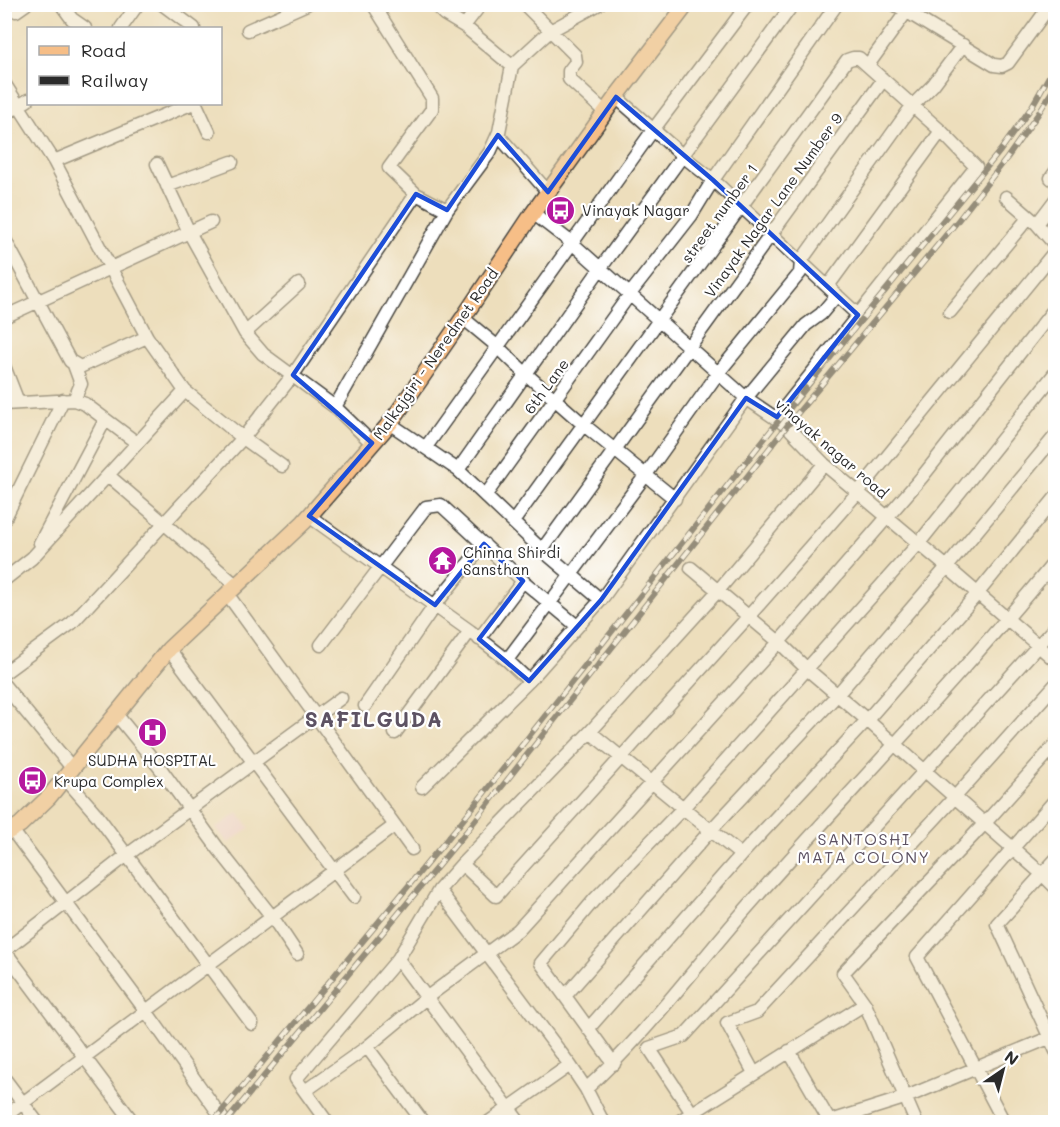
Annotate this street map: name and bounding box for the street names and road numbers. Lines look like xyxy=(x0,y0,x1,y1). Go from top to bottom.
street label: Vinayak Nagar Lane Number 9 xyxy=(699,109,847,301)
street label: street number 1 xyxy=(676,159,762,267)
street label: Malkajgiri - Neredmet Road xyxy=(368,264,502,444)
street label: 6th Lane xyxy=(519,354,573,418)
street label: vinayak nagar road xyxy=(771,393,893,503)

